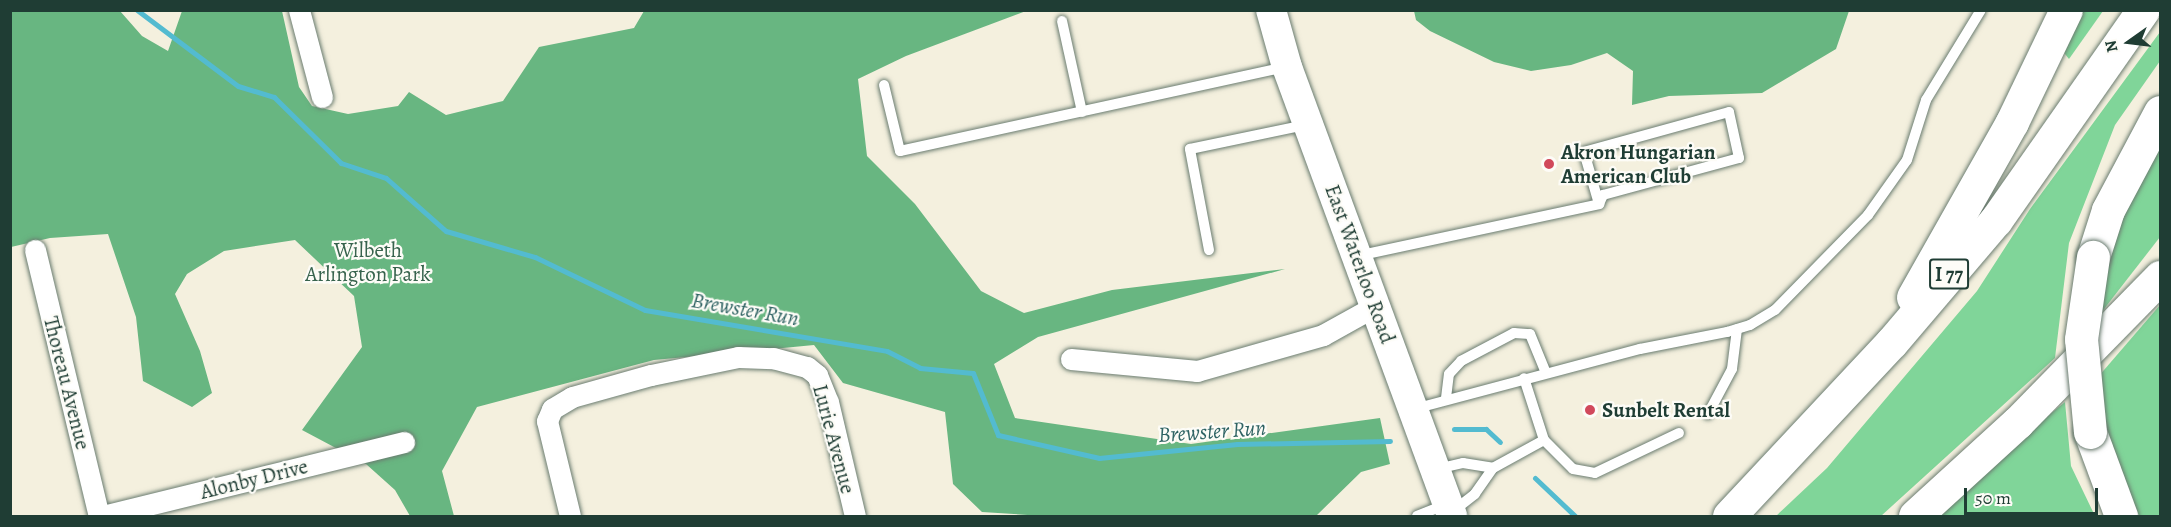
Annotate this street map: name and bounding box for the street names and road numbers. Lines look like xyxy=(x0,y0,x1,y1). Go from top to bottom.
street label: East Waterloo Road xyxy=(1320,181,1400,347)
road number: I 77 xyxy=(1928,257,1970,291)
street label: Thoreau Avenue xyxy=(38,314,96,452)
street label: Lurie Avenue xyxy=(807,382,861,496)
street label: Alonby Drive xyxy=(198,453,310,505)

